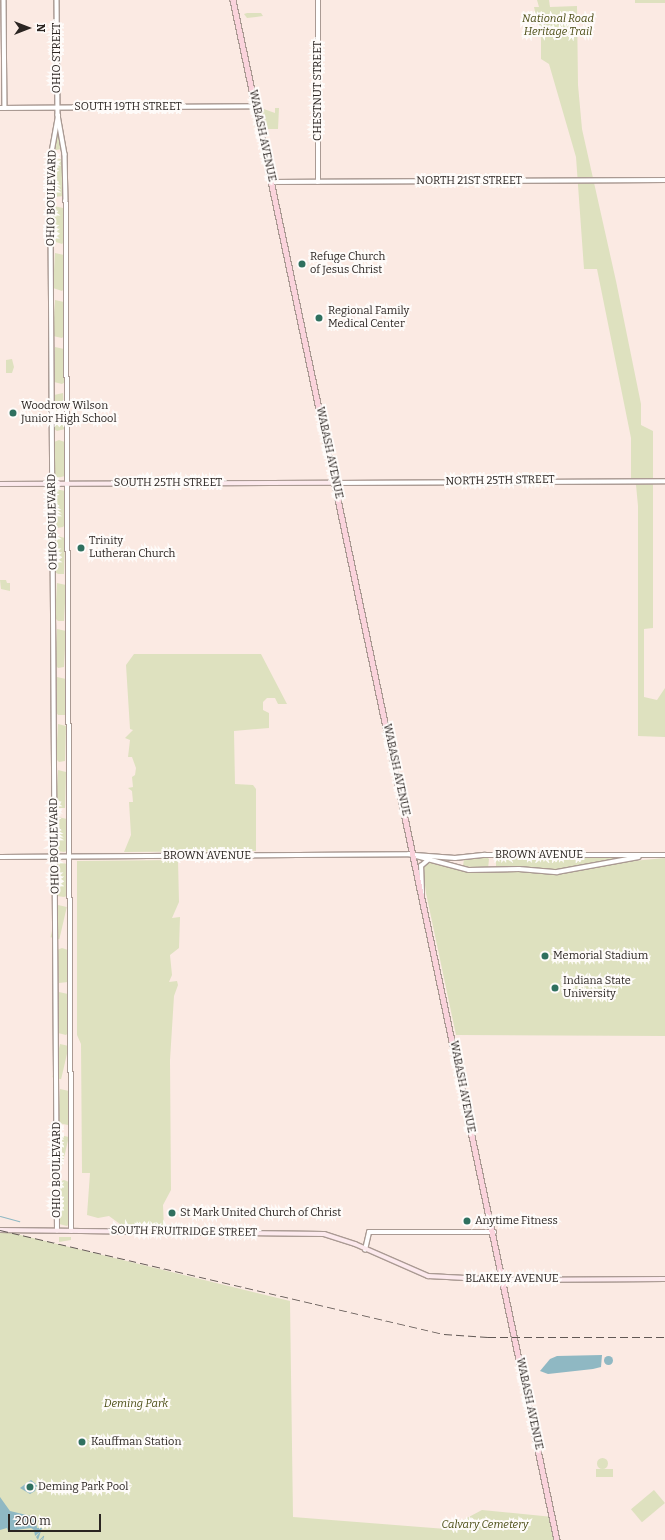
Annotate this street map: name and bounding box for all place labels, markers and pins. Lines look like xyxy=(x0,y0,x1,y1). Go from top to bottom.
place label: Refuge Church of Jesus Christ xyxy=(310,251,385,277)
marker: Refuge Church of Jesus Christ xyxy=(297,259,307,269)
place label: Regional Family Medical Center xyxy=(328,305,409,331)
marker: Regional Family Medical Center xyxy=(313,312,325,324)
place label: Woodrow Wilson Junior High School xyxy=(21,400,117,426)
marker: Woodrow Wilson Junior High School xyxy=(8,408,18,418)
place label: Trinity Lutheran Church xyxy=(89,535,175,561)
marker: Trinity Lutheran Church xyxy=(76,543,86,553)
place label: Memorial Stadium xyxy=(553,949,648,963)
marker: Memorial Stadium xyxy=(540,951,550,961)
place label: Indiana State University xyxy=(563,975,631,1001)
marker: Indiana State University xyxy=(550,983,560,993)
place label: St Mark United Church of Christ xyxy=(180,1206,341,1220)
marker: St Mark United Church of Christ xyxy=(167,1208,177,1218)
place label: Anytime Fitness xyxy=(475,1214,558,1228)
marker: Anytime Fitness xyxy=(462,1216,472,1226)
place label: Kauffman Station xyxy=(91,1435,181,1449)
marker: Kauffman Station xyxy=(76,1436,88,1448)
place label: Deming Park Pool xyxy=(38,1480,129,1494)
marker: Deming Park Pool xyxy=(25,1482,35,1492)

